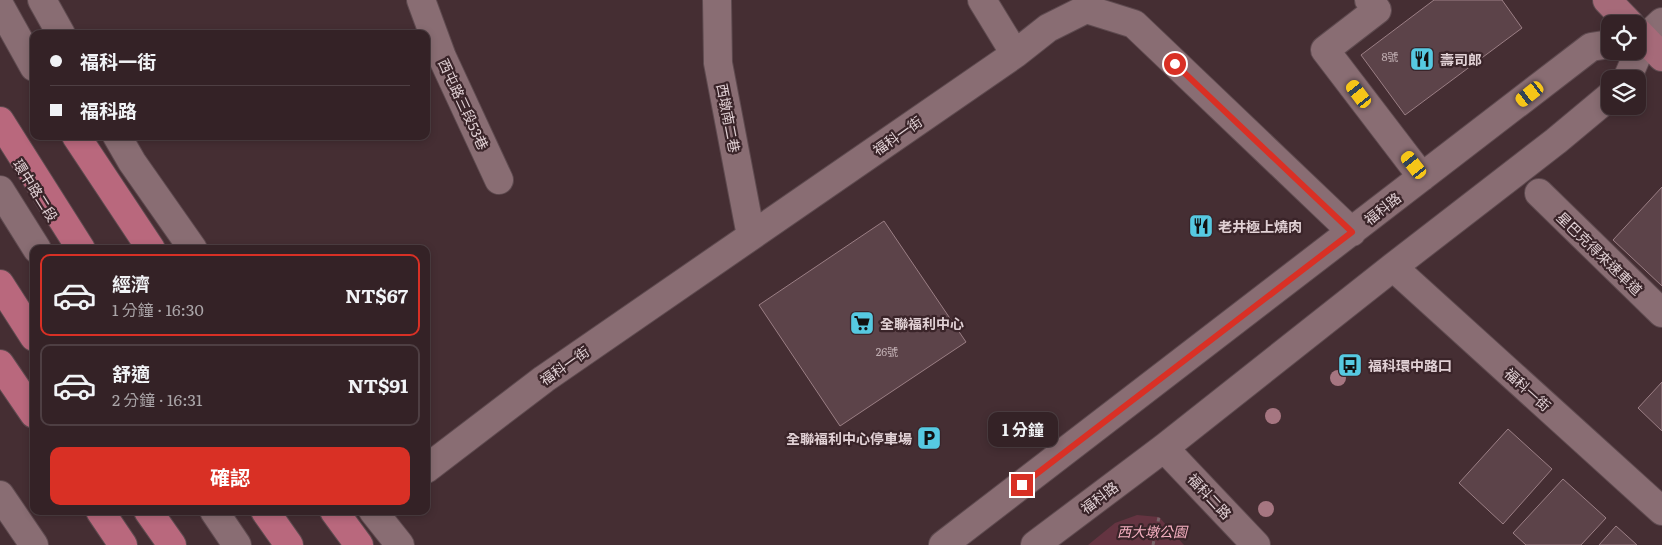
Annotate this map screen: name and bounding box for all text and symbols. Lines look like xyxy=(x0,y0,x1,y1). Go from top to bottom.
map controls xyxy=(1601,15,1646,115)
button: locate xyxy=(1601,15,1646,60)
restaurant icon: 壽司郎 xyxy=(1409,46,1435,72)
text: 福科一街 xyxy=(80,47,156,75)
house number: 8號 xyxy=(1381,48,1399,64)
place label: 壽司郎 xyxy=(1440,49,1482,69)
route start xyxy=(1164,53,1186,75)
street label: 西屯路三段53巷 xyxy=(434,55,494,153)
button: layers xyxy=(1601,70,1646,115)
car xyxy=(1343,78,1374,110)
car xyxy=(1513,79,1546,109)
street label: 西墩南二巷 xyxy=(713,82,745,154)
text: 福科路 xyxy=(80,96,137,124)
street label: 福科一街 xyxy=(868,111,926,159)
car xyxy=(1398,149,1429,181)
street label: 環中路二段 xyxy=(9,155,63,225)
street label: 福科路 xyxy=(1359,187,1405,229)
street label: 星巴克得來速車道 xyxy=(1553,207,1647,299)
restaurant icon: 老井極上燒肉 xyxy=(1188,213,1214,239)
place label: 老井極上燒肉 xyxy=(1218,216,1302,236)
text: 經濟 xyxy=(112,269,150,297)
icon: car xyxy=(52,273,97,318)
text: NT$67 xyxy=(345,281,408,309)
text: 1 分鐘 · 16:30 xyxy=(112,297,204,321)
supermarket icon: 全聯福利中心 xyxy=(849,310,875,336)
place label: 全聯福利中心 xyxy=(880,313,964,333)
street label: 福科一街 xyxy=(535,341,593,389)
house number: 26號 xyxy=(876,343,898,359)
bus stop icon: 福科環中路口 xyxy=(1337,352,1363,378)
place label: 福科環中路口 xyxy=(1368,355,1452,375)
text: 舒適 xyxy=(112,359,150,387)
icon: car xyxy=(52,363,97,408)
street label: 福科一街 xyxy=(1501,363,1555,415)
text: NT$91 xyxy=(348,371,408,399)
text: 2 分鐘 · 16:31 xyxy=(112,387,203,411)
callout: 1 分鐘 xyxy=(987,412,1057,448)
text: 1 分鐘 xyxy=(1002,417,1044,441)
parking icon: 全聯福利中心停車場 xyxy=(916,425,942,451)
place label: 全聯福利中心停車場 xyxy=(786,428,912,448)
button: 確認 xyxy=(50,447,410,505)
street label: 福科二路 xyxy=(1184,469,1236,523)
route end xyxy=(1011,474,1033,496)
street label: 福科路 xyxy=(1076,476,1122,518)
park label: 西大墩公園 xyxy=(1117,521,1189,541)

